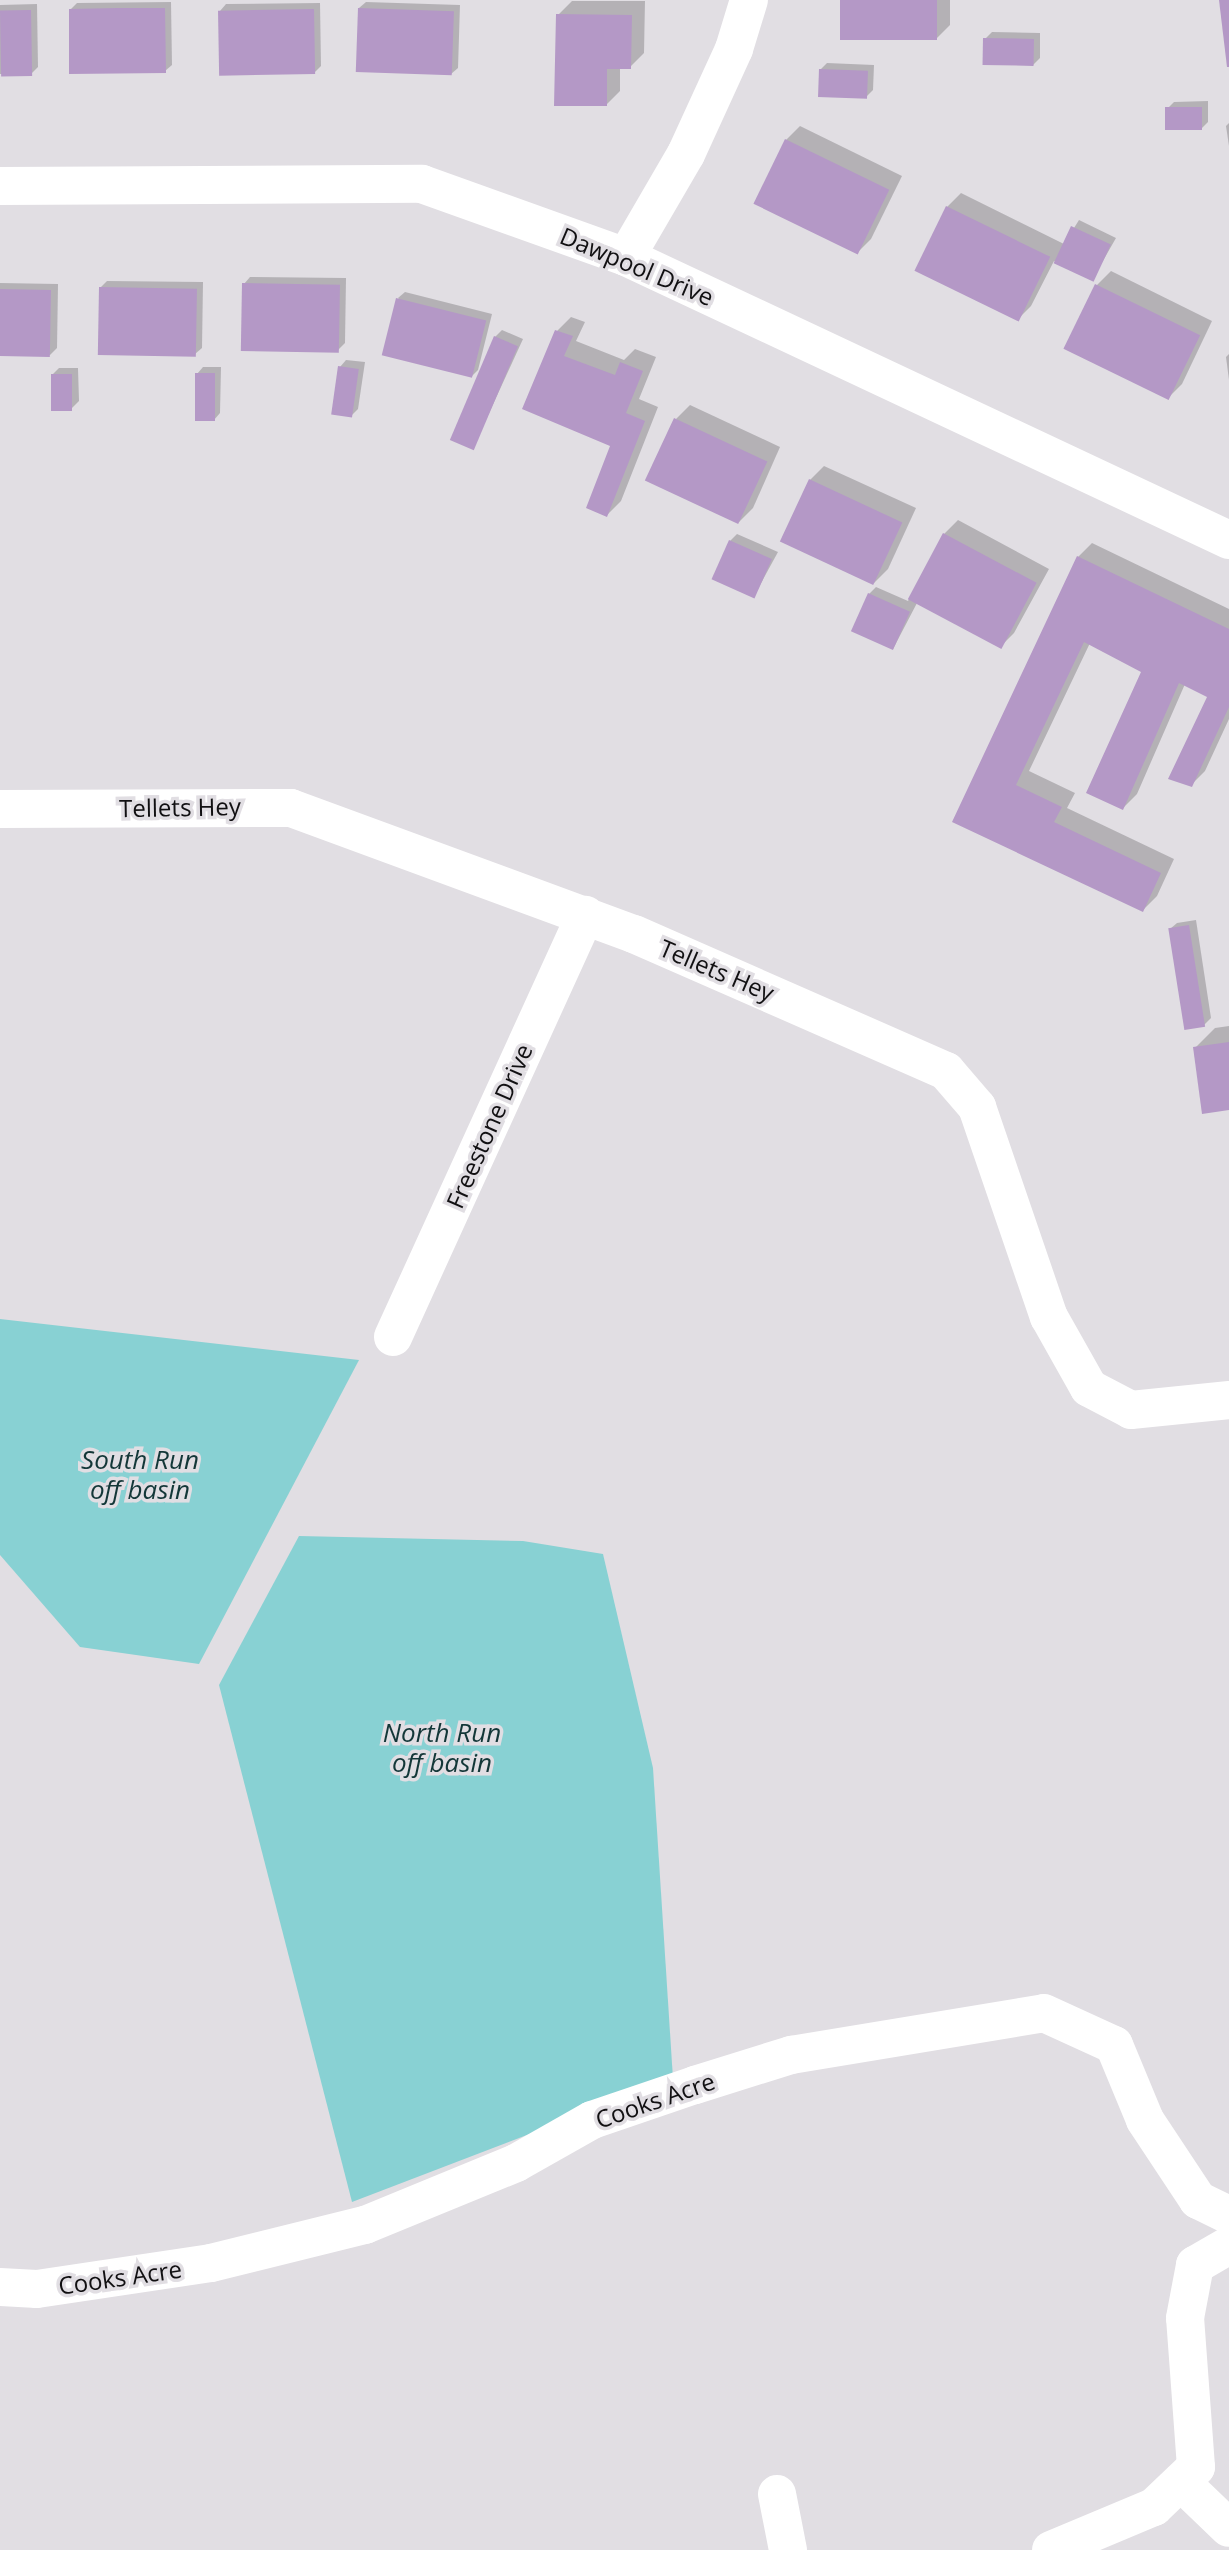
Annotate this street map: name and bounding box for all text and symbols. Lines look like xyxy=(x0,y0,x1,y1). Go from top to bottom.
street label: Dawpool Drive xyxy=(556,221,718,311)
street label: Tellets Hey xyxy=(119,792,241,822)
street label: Tellets Hey xyxy=(655,933,779,1007)
street label: Freestone Drive xyxy=(440,1039,538,1213)
water label: South Run off basin xyxy=(81,1444,199,1506)
water label: North Run off basin xyxy=(383,1717,501,1778)
street label: Cooks Acre xyxy=(592,2066,718,2134)
street label: Cooks Acre xyxy=(56,2254,184,2300)

